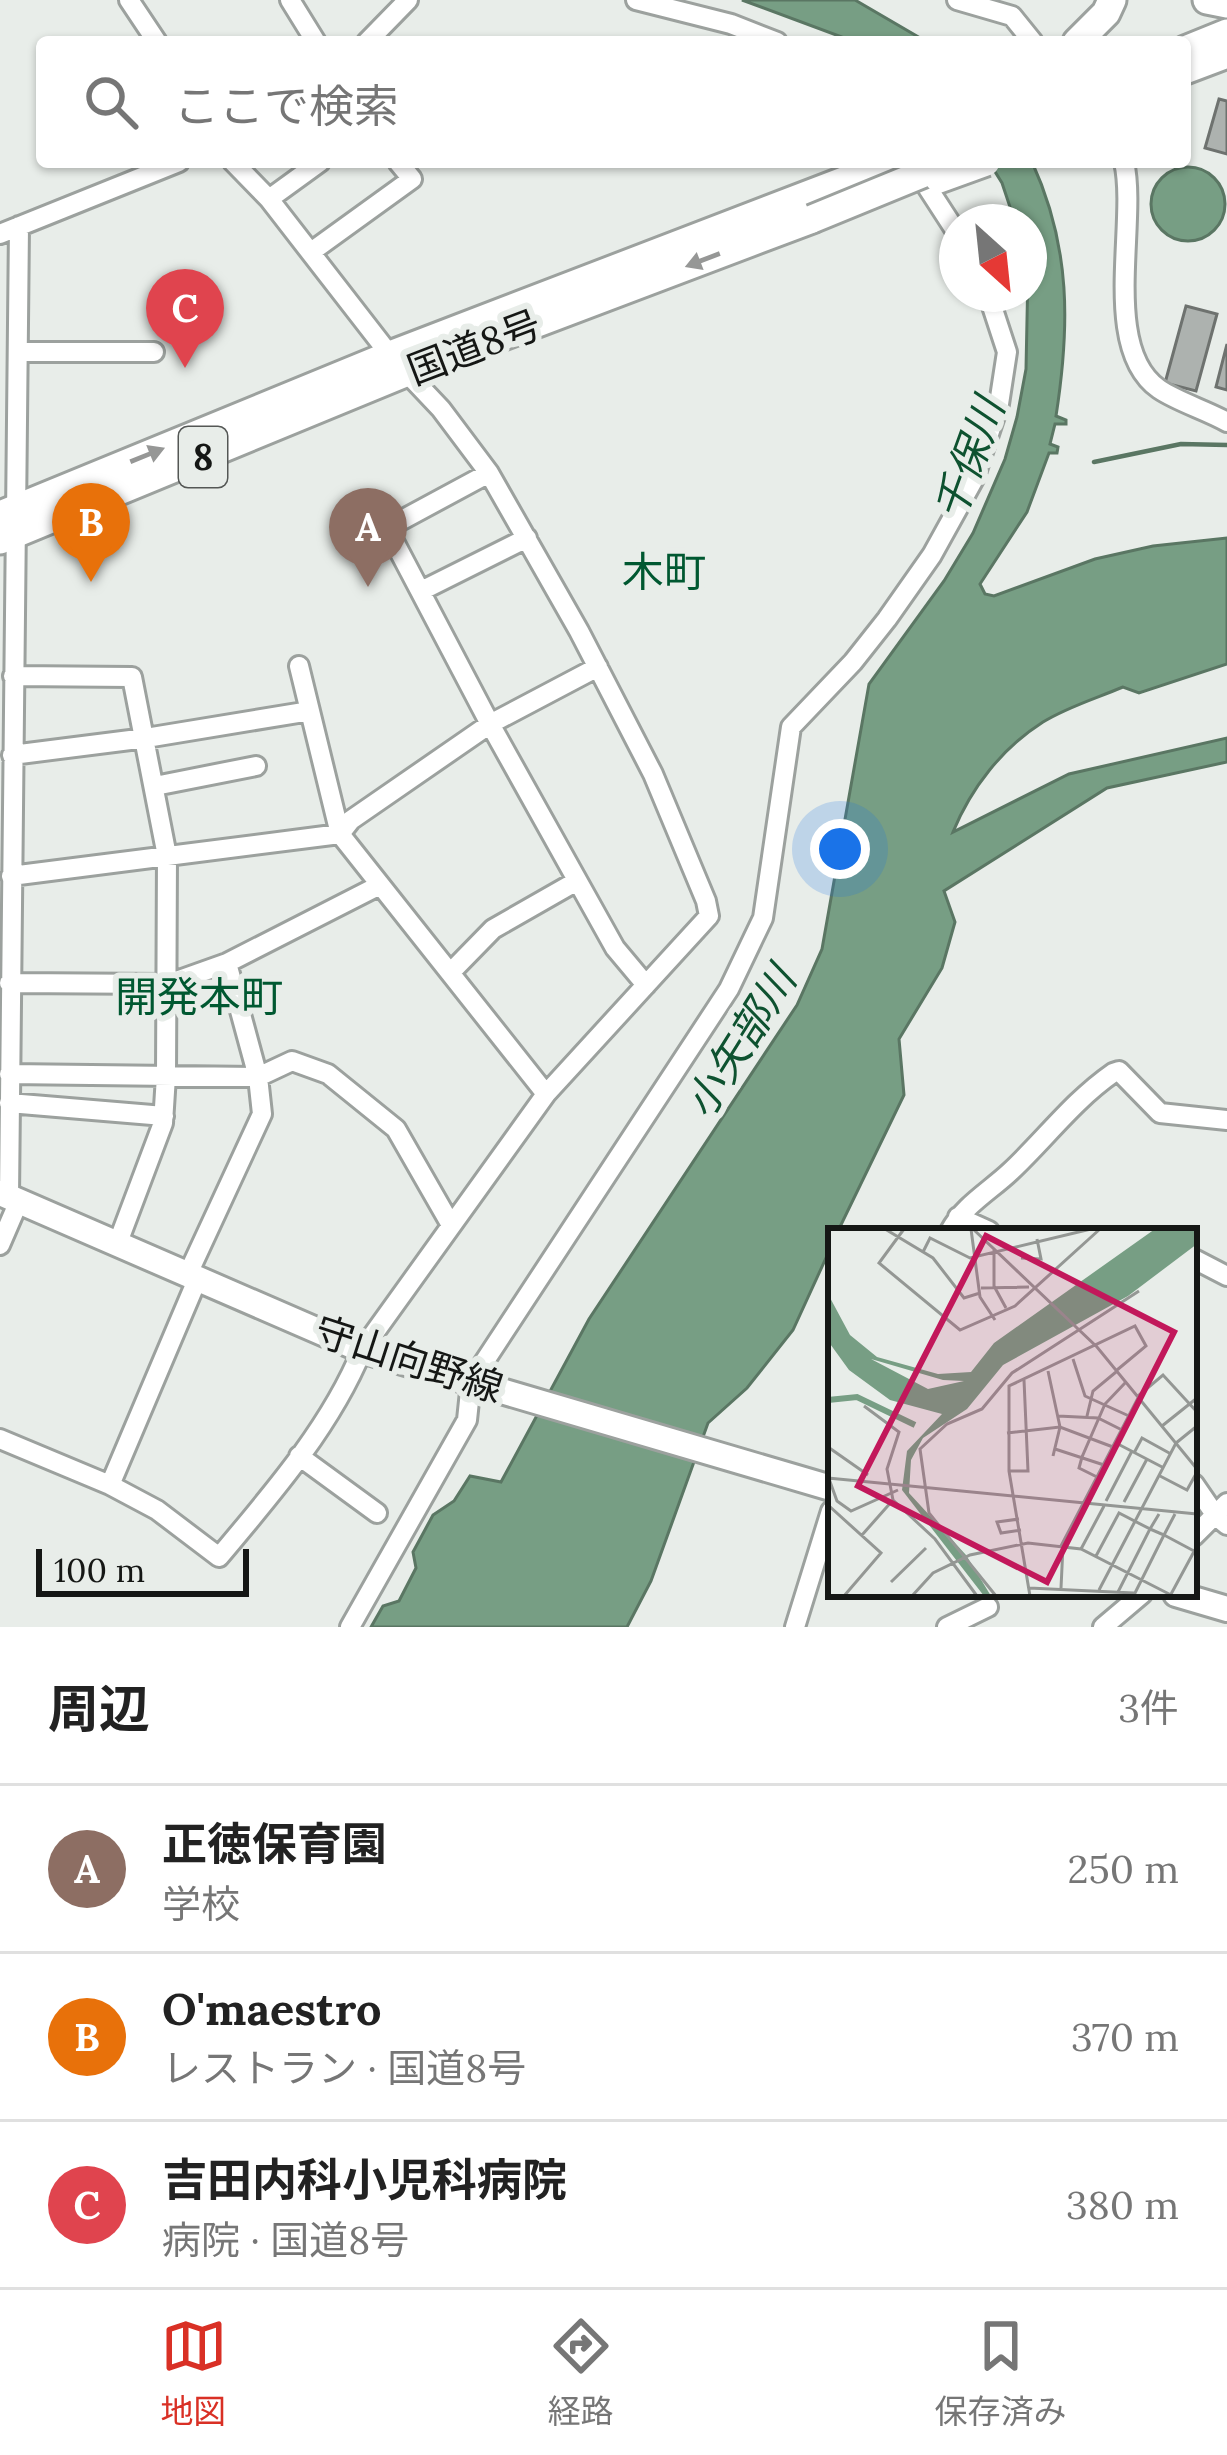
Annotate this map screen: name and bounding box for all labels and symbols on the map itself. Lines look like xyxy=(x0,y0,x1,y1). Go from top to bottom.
north arrow xyxy=(939,204,1047,312)
one-way arrow xyxy=(684,252,720,271)
pin: C xyxy=(146,269,224,368)
street label: 国道8号 xyxy=(400,299,548,395)
water label: 千保川 xyxy=(922,387,1017,527)
road number: 8 xyxy=(179,427,227,487)
one-way arrow xyxy=(130,445,166,464)
pin: B xyxy=(52,483,130,582)
pin: A xyxy=(329,488,407,587)
district label: 木町 xyxy=(622,545,706,599)
your location xyxy=(810,819,870,879)
water label: 小矢部川 xyxy=(673,953,810,1128)
district label: 開発本町 xyxy=(115,970,283,1024)
inset map xyxy=(828,1228,1197,1597)
street label: 守山向野線 xyxy=(309,1305,509,1413)
scale bar xyxy=(36,1543,249,1596)

